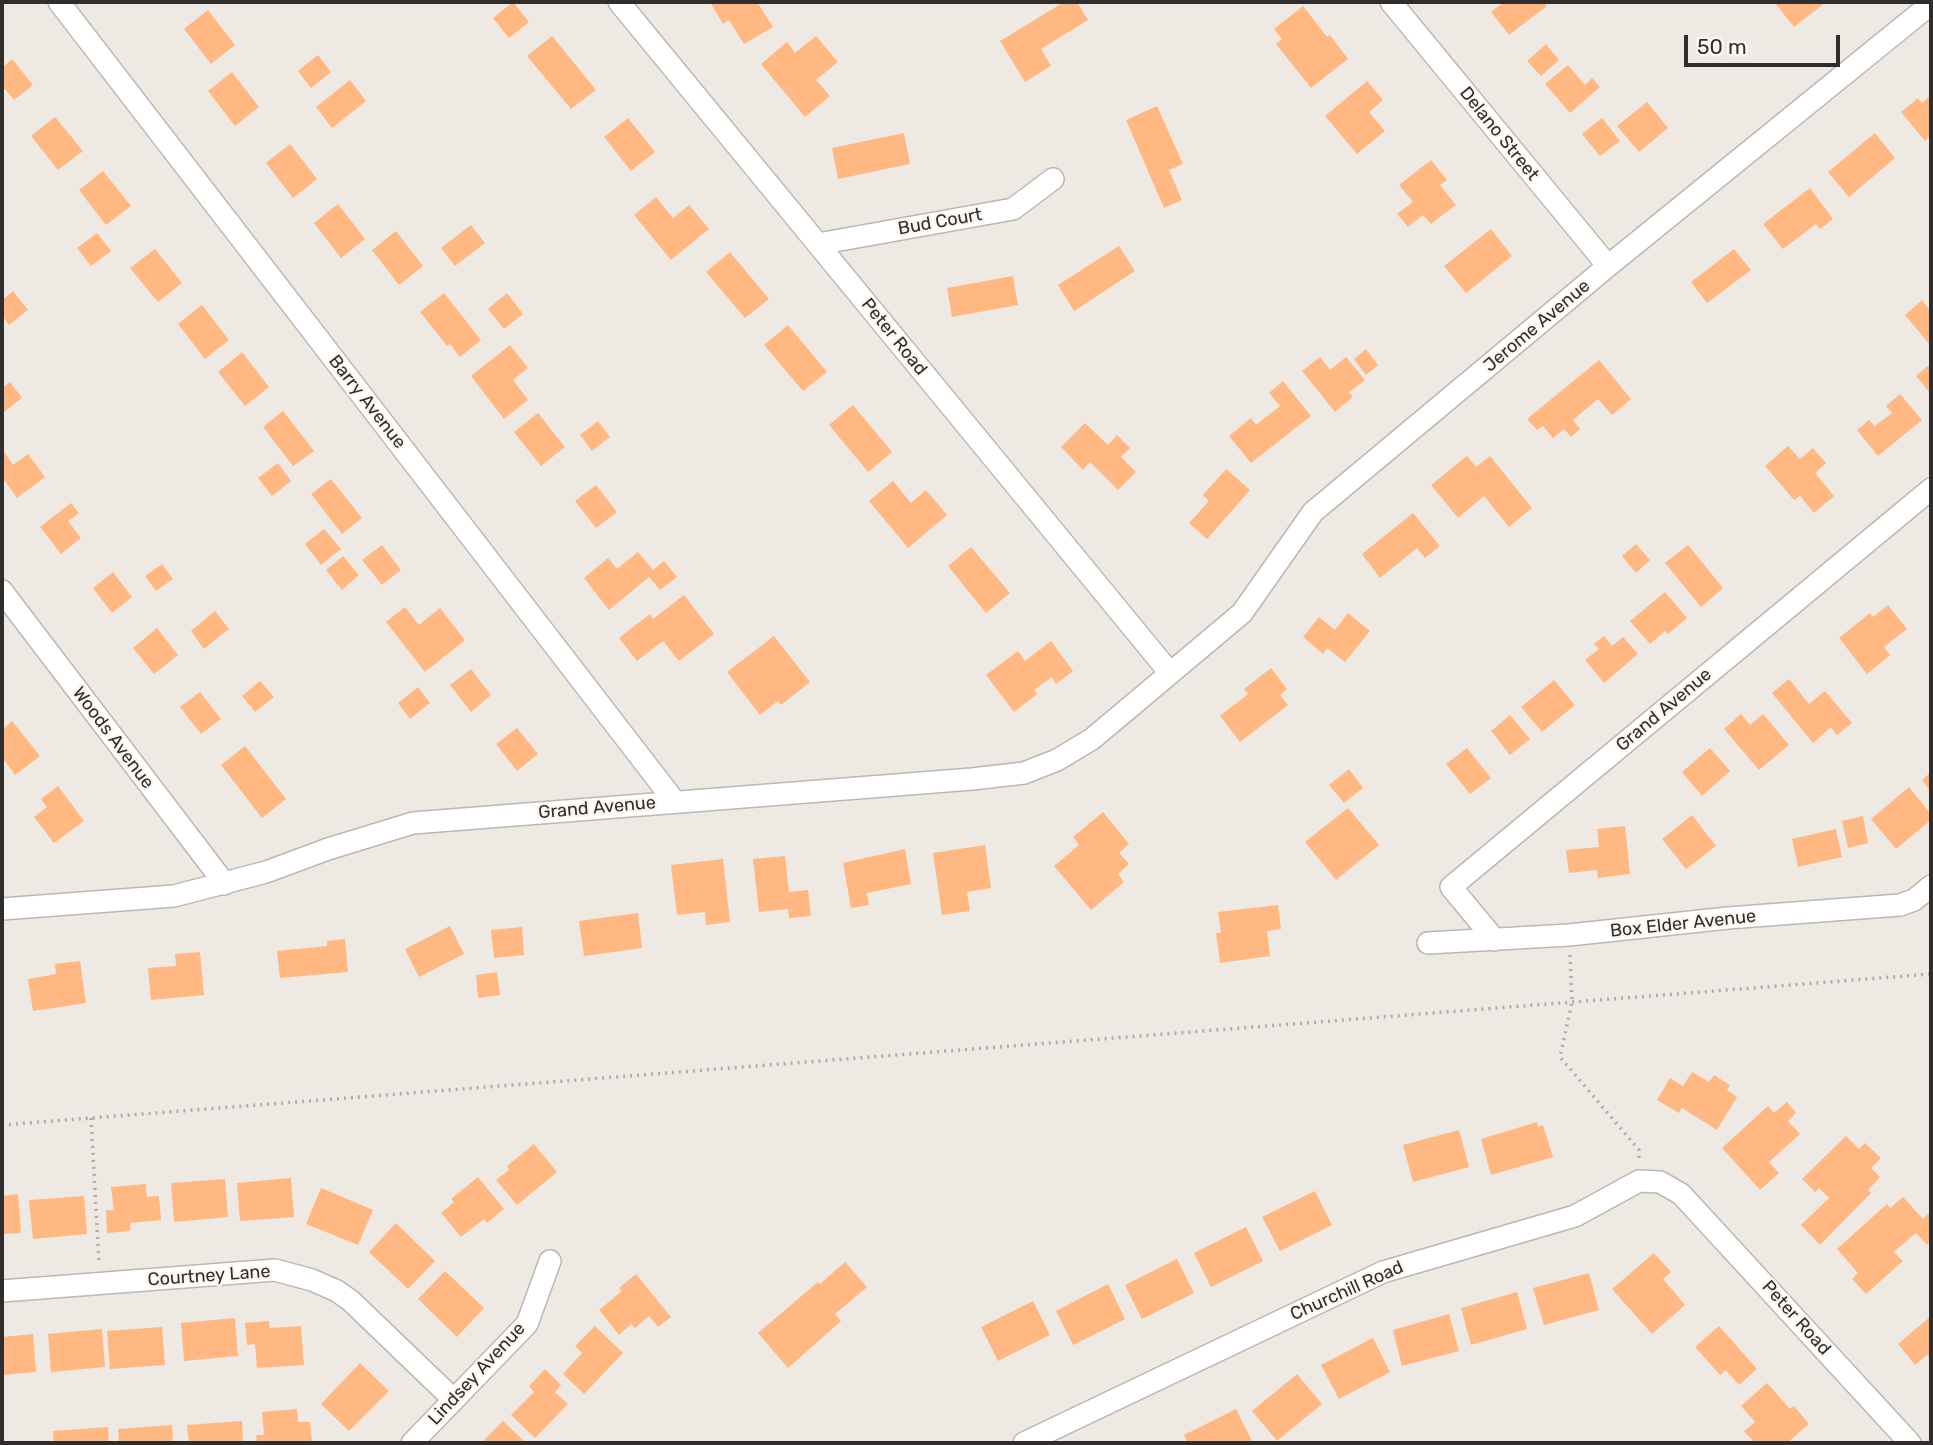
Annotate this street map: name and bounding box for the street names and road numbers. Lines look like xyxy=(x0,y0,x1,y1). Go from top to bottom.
street label: Delano Street xyxy=(1455,83,1543,185)
street label: Bud Court xyxy=(896,204,984,240)
street label: Jerome Avenue xyxy=(1479,275,1595,377)
street label: Peter Road xyxy=(857,294,931,380)
street label: Barry Avenue xyxy=(324,351,410,453)
street label: Grand Avenue xyxy=(1612,664,1716,756)
street label: Woods Avenue xyxy=(68,683,158,793)
street label: Grand Avenue xyxy=(537,792,657,824)
street label: Box Elder Avenue xyxy=(1609,906,1757,942)
street label: Churchill Road xyxy=(1287,1256,1407,1326)
street label: Courtney Lane xyxy=(147,1261,271,1291)
street label: Peter Road xyxy=(1757,1276,1835,1360)
street label: Lindsey Avenue xyxy=(424,1318,530,1430)

